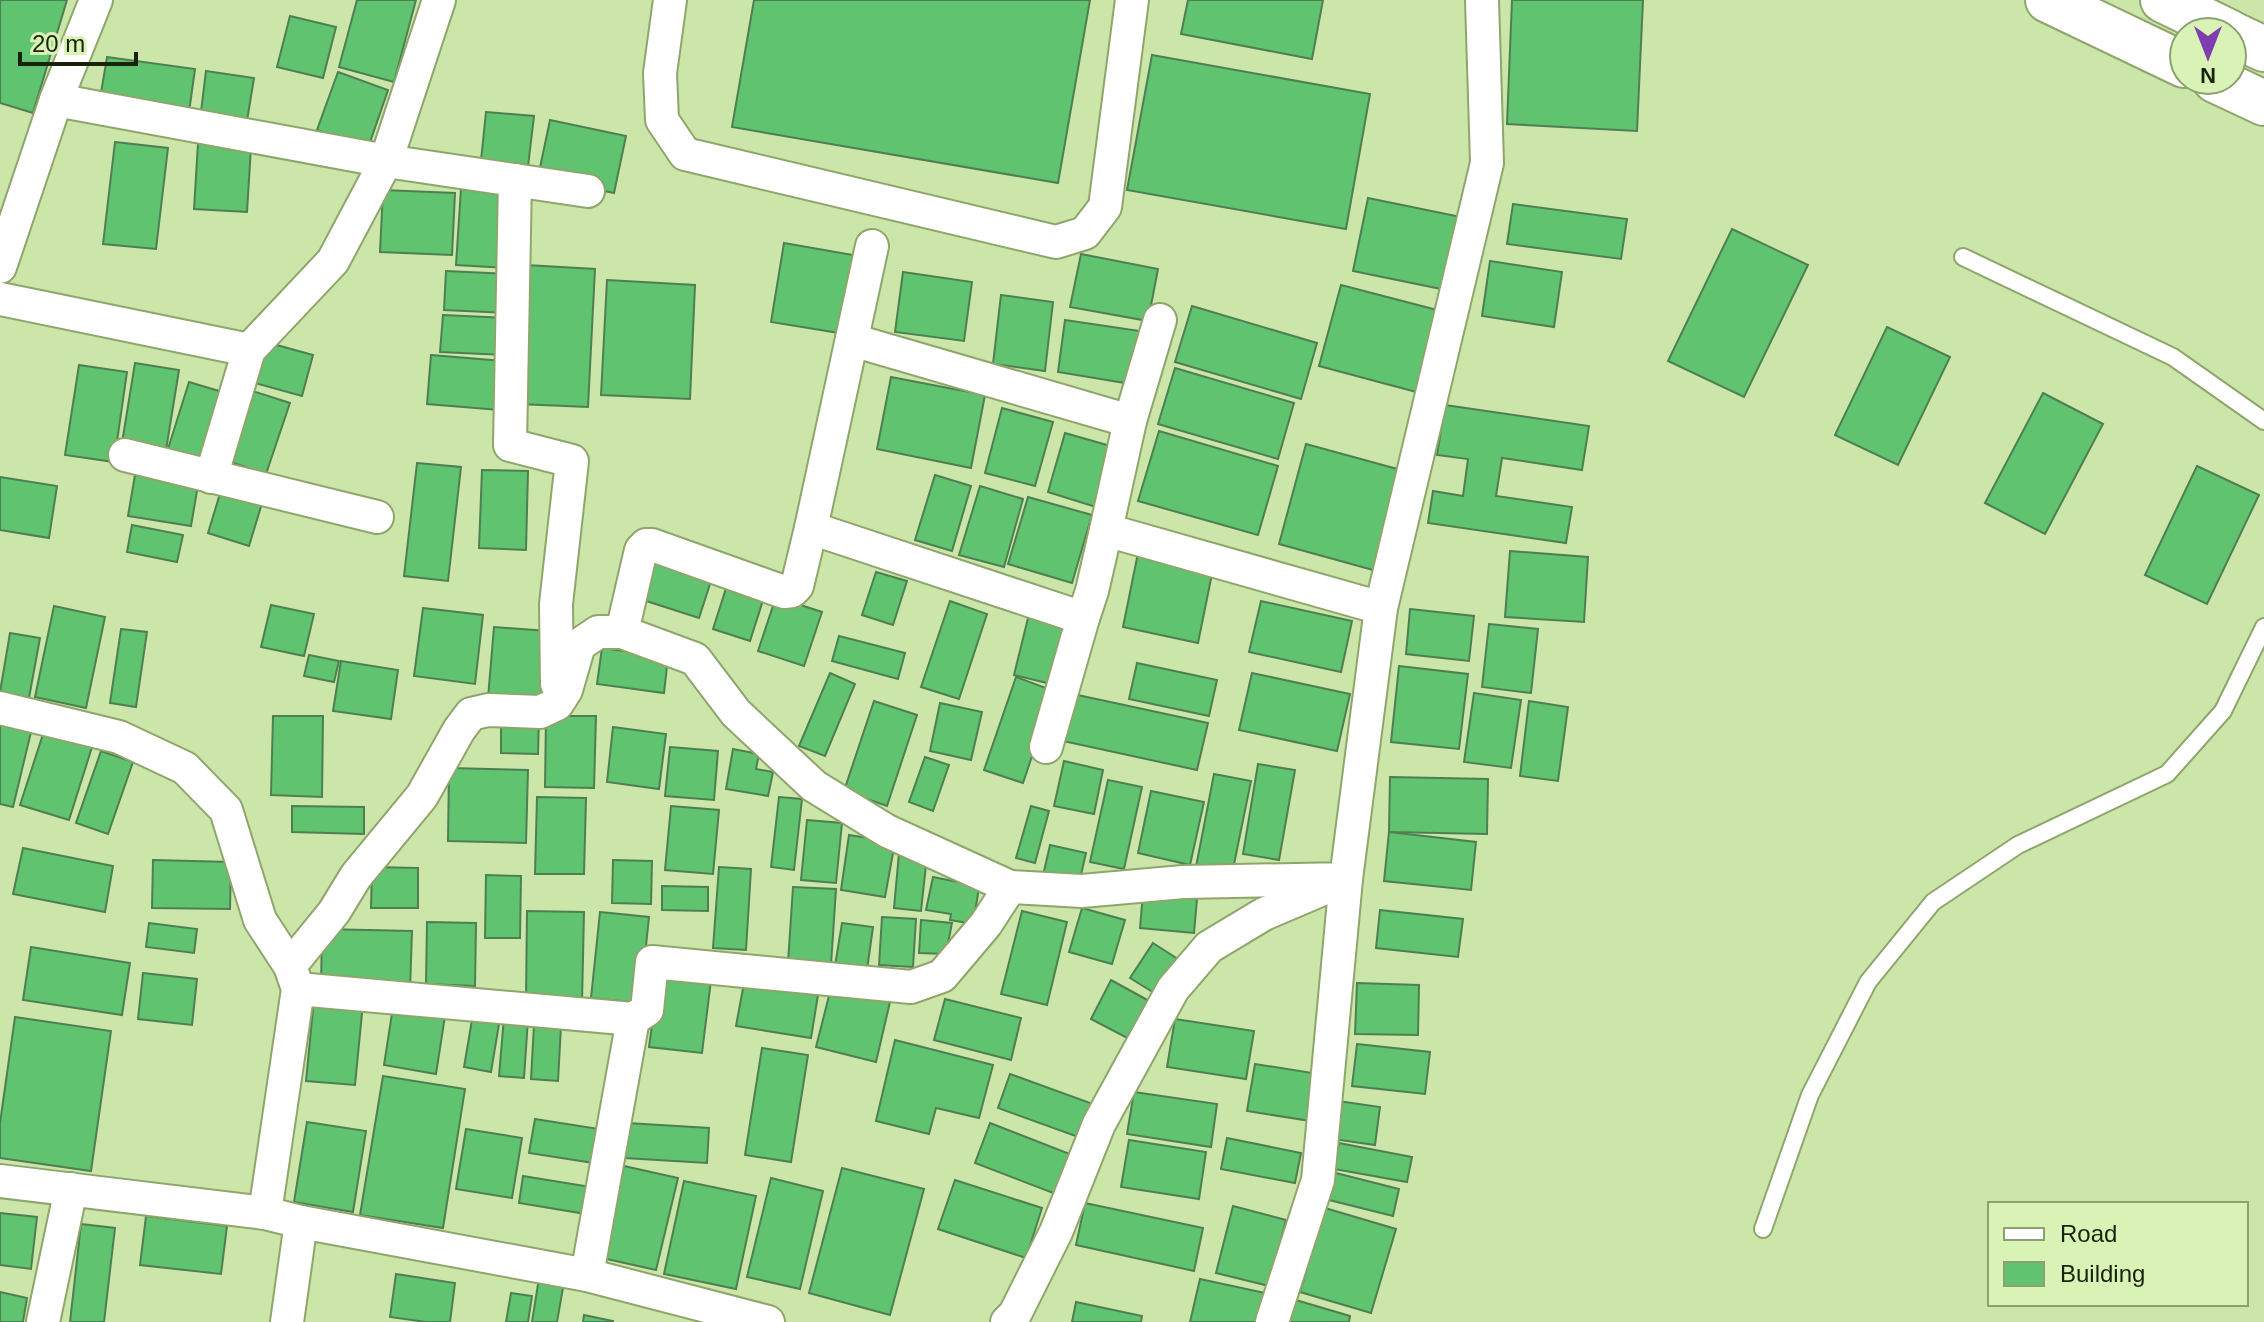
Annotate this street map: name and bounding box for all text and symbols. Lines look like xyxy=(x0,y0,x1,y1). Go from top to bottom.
scale bar xyxy=(20,16,136,66)
north arrow xyxy=(2168,16,2248,96)
text: 20 m xyxy=(32,30,85,57)
text: N xyxy=(2200,63,2216,88)
legend xyxy=(1988,1202,2248,1306)
text: Road xyxy=(2060,1220,2117,1247)
text: Building xyxy=(2060,1260,2145,1287)

